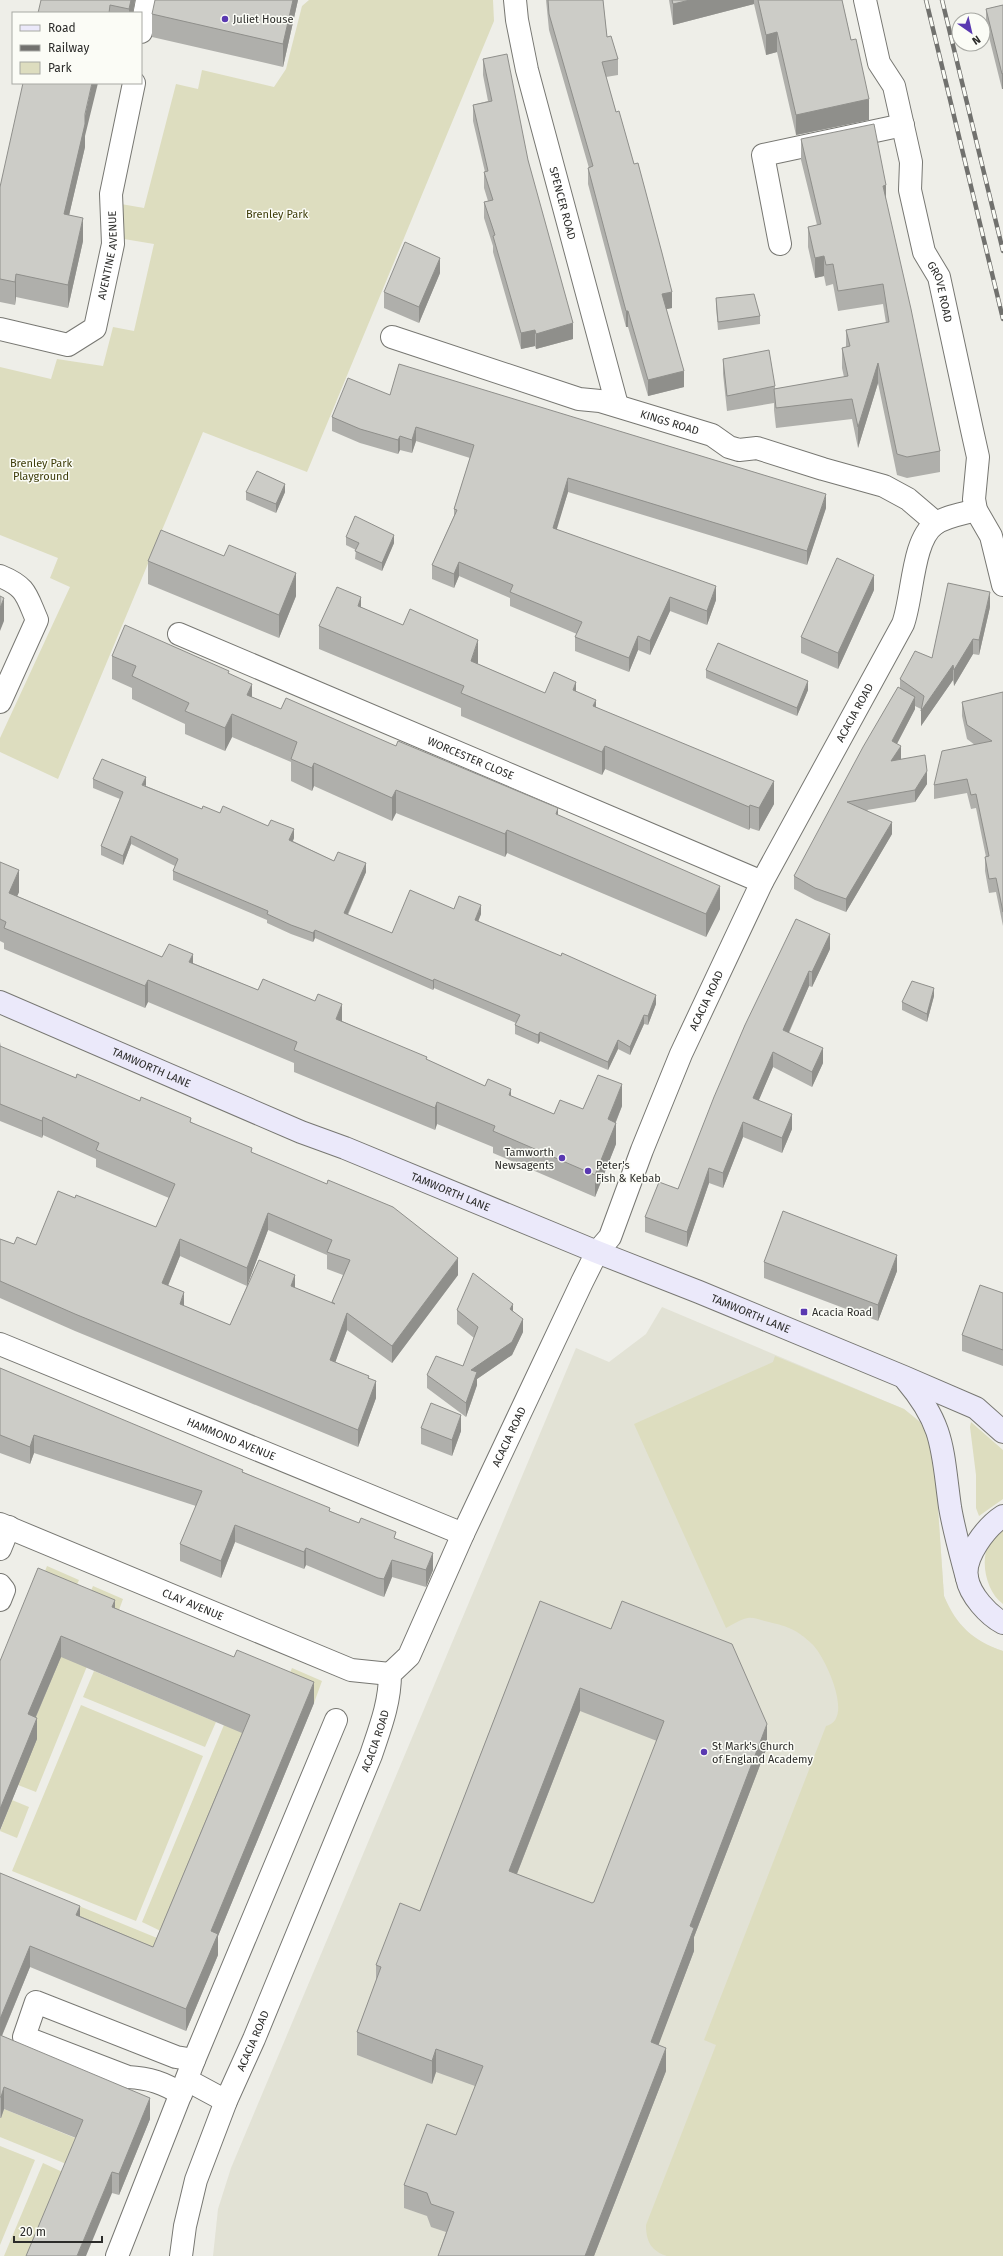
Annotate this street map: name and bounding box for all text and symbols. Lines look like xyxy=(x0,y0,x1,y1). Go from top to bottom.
legend xyxy=(12,12,142,84)
north arrow xyxy=(951,12,991,52)
place label: Juliet House xyxy=(233,13,293,26)
marker: Juliet House xyxy=(220,14,230,24)
text: Road xyxy=(48,21,76,35)
text: N xyxy=(970,32,983,47)
text: Railway xyxy=(48,41,89,55)
text: Park xyxy=(48,61,72,75)
street label: SPENCER ROAD xyxy=(547,165,579,241)
park label: Brenley Park xyxy=(246,208,308,221)
street label: AVENTINE AVENUE xyxy=(95,210,120,301)
street label: GROVE ROAD xyxy=(924,259,955,323)
street label: KINGS ROAD xyxy=(639,407,701,437)
park label: Brenley Park Playground xyxy=(10,457,72,483)
street label: ACACIA ROAD xyxy=(833,681,876,744)
street label: WORCESTER CLOSE xyxy=(425,734,516,782)
street label: ACACIA ROAD xyxy=(687,968,726,1033)
street label: TAMWORTH LANE xyxy=(110,1045,193,1090)
place label: Tamworth Newsagents xyxy=(495,1146,554,1172)
marker: Tamworth Newsagents xyxy=(557,1153,567,1163)
place label: Peter's Fish & Kebab xyxy=(596,1159,661,1185)
marker: Peter's Fish & Kebab xyxy=(583,1166,593,1176)
street label: TAMWORTH LANE xyxy=(409,1169,492,1214)
street label: TAMWORTH LANE xyxy=(709,1291,792,1336)
place label: Acacia Road xyxy=(812,1306,872,1319)
marker: Acacia Road xyxy=(799,1307,809,1317)
street label: ACACIA ROAD xyxy=(489,1405,529,1469)
street label: HAMMOND AVENUE xyxy=(185,1415,278,1463)
street label: CLAY AVENUE xyxy=(160,1586,226,1623)
street label: ACACIA ROAD xyxy=(358,1708,392,1774)
place label: St Mark's Church of England Academy xyxy=(712,1740,813,1766)
marker: St Mark's Church of England Academy xyxy=(699,1747,709,1757)
street label: ACACIA ROAD xyxy=(234,2009,272,2073)
scale bar xyxy=(14,2218,102,2244)
text: 20 m xyxy=(20,2225,46,2239)

